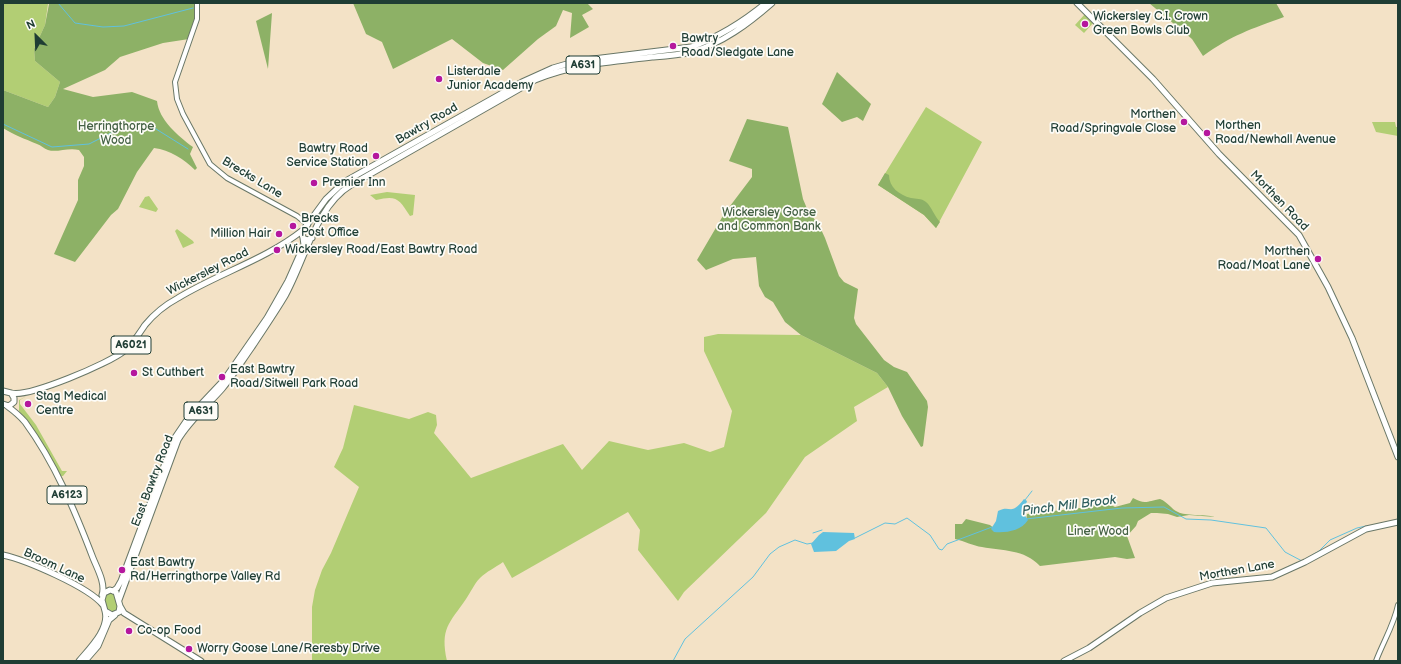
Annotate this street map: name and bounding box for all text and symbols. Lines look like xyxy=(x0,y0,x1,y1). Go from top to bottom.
place label: Wickersley C.I. Crown Green Bowls Club xyxy=(1093,10,1208,38)
north arrow xyxy=(16,16,56,56)
text: N xyxy=(24,17,37,32)
marker: Wickersley C.I. Crown Green Bowls Club xyxy=(1080,19,1090,29)
place label: Bawtry Road/Sledgate Lane xyxy=(681,32,794,60)
marker: Bawtry Road/Sledgate Lane xyxy=(668,41,678,51)
road number: A631 xyxy=(566,56,600,74)
place label: Listerdale Junior Academy xyxy=(447,65,533,93)
marker: Listerdale Junior Academy xyxy=(434,74,444,84)
street label: Bawtry Road xyxy=(393,100,461,148)
place label: Morthen Road/Springvale Close xyxy=(1050,108,1176,136)
marker: Morthen Road/Springvale Close xyxy=(1179,117,1189,127)
place label: Morthen Road/Newhall Avenue xyxy=(1215,119,1336,147)
park label: Herringthorpe Wood xyxy=(78,120,154,148)
marker: Morthen Road/Newhall Avenue xyxy=(1202,128,1212,138)
place label: Bawtry Road Service Station xyxy=(287,142,368,170)
marker: Bawtry Road Service Station xyxy=(371,151,381,161)
street label: Brecks Lane xyxy=(219,154,285,202)
street label: Morthen Road xyxy=(1247,168,1311,234)
place label: Premier Inn xyxy=(322,176,385,190)
marker: Premier Inn xyxy=(309,178,319,188)
park label: Wickersley Gorse and Common Bank xyxy=(717,206,821,234)
place label: Brecks Post Office xyxy=(301,212,359,240)
marker: Brecks Post Office xyxy=(288,221,298,231)
place label: Million Hair xyxy=(210,227,271,241)
marker: Million Hair xyxy=(274,229,284,239)
place label: Wickersley Road/East Bawtry Road xyxy=(285,243,477,257)
street label: Wickersley Road xyxy=(165,245,251,299)
marker: Wickersley Road/East Bawtry Road xyxy=(272,245,282,255)
place label: Morthen Road/Moat Lane xyxy=(1217,245,1310,273)
marker: Morthen Road/Moat Lane xyxy=(1313,254,1323,264)
road number: A6021 xyxy=(111,336,151,354)
place label: East Bawtry Road/Sitwell Park Road xyxy=(230,363,358,391)
place label: St Cuthbert xyxy=(142,366,204,380)
marker: St Cuthbert xyxy=(129,368,139,378)
marker: East Bawtry Road/Sitwell Park Road xyxy=(217,372,227,382)
place label: Stag Medical Centre xyxy=(36,390,107,418)
marker: Stag Medical Centre xyxy=(23,399,33,409)
road number: A631 xyxy=(184,402,218,420)
street label: East Bawtry Road xyxy=(129,433,177,529)
road number: A6123 xyxy=(47,486,87,504)
water label: Pinch Mill Brook xyxy=(1021,493,1117,519)
park label: Liner Wood xyxy=(1067,525,1129,539)
street label: Broom Lane xyxy=(21,545,87,587)
place label: East Bawtry Rd/Herringthorpe Valley Rd xyxy=(130,556,280,584)
street label: Morthen Lane xyxy=(1198,557,1276,585)
marker: East Bawtry Rd/Herringthorpe Valley Rd xyxy=(117,565,127,575)
place label: Co-op Food xyxy=(137,624,201,638)
marker: Co-op Food xyxy=(124,626,134,636)
place label: Worry Goose Lane/Reresby Drive xyxy=(197,642,380,656)
marker: Worry Goose Lane/Reresby Drive xyxy=(184,644,194,654)

